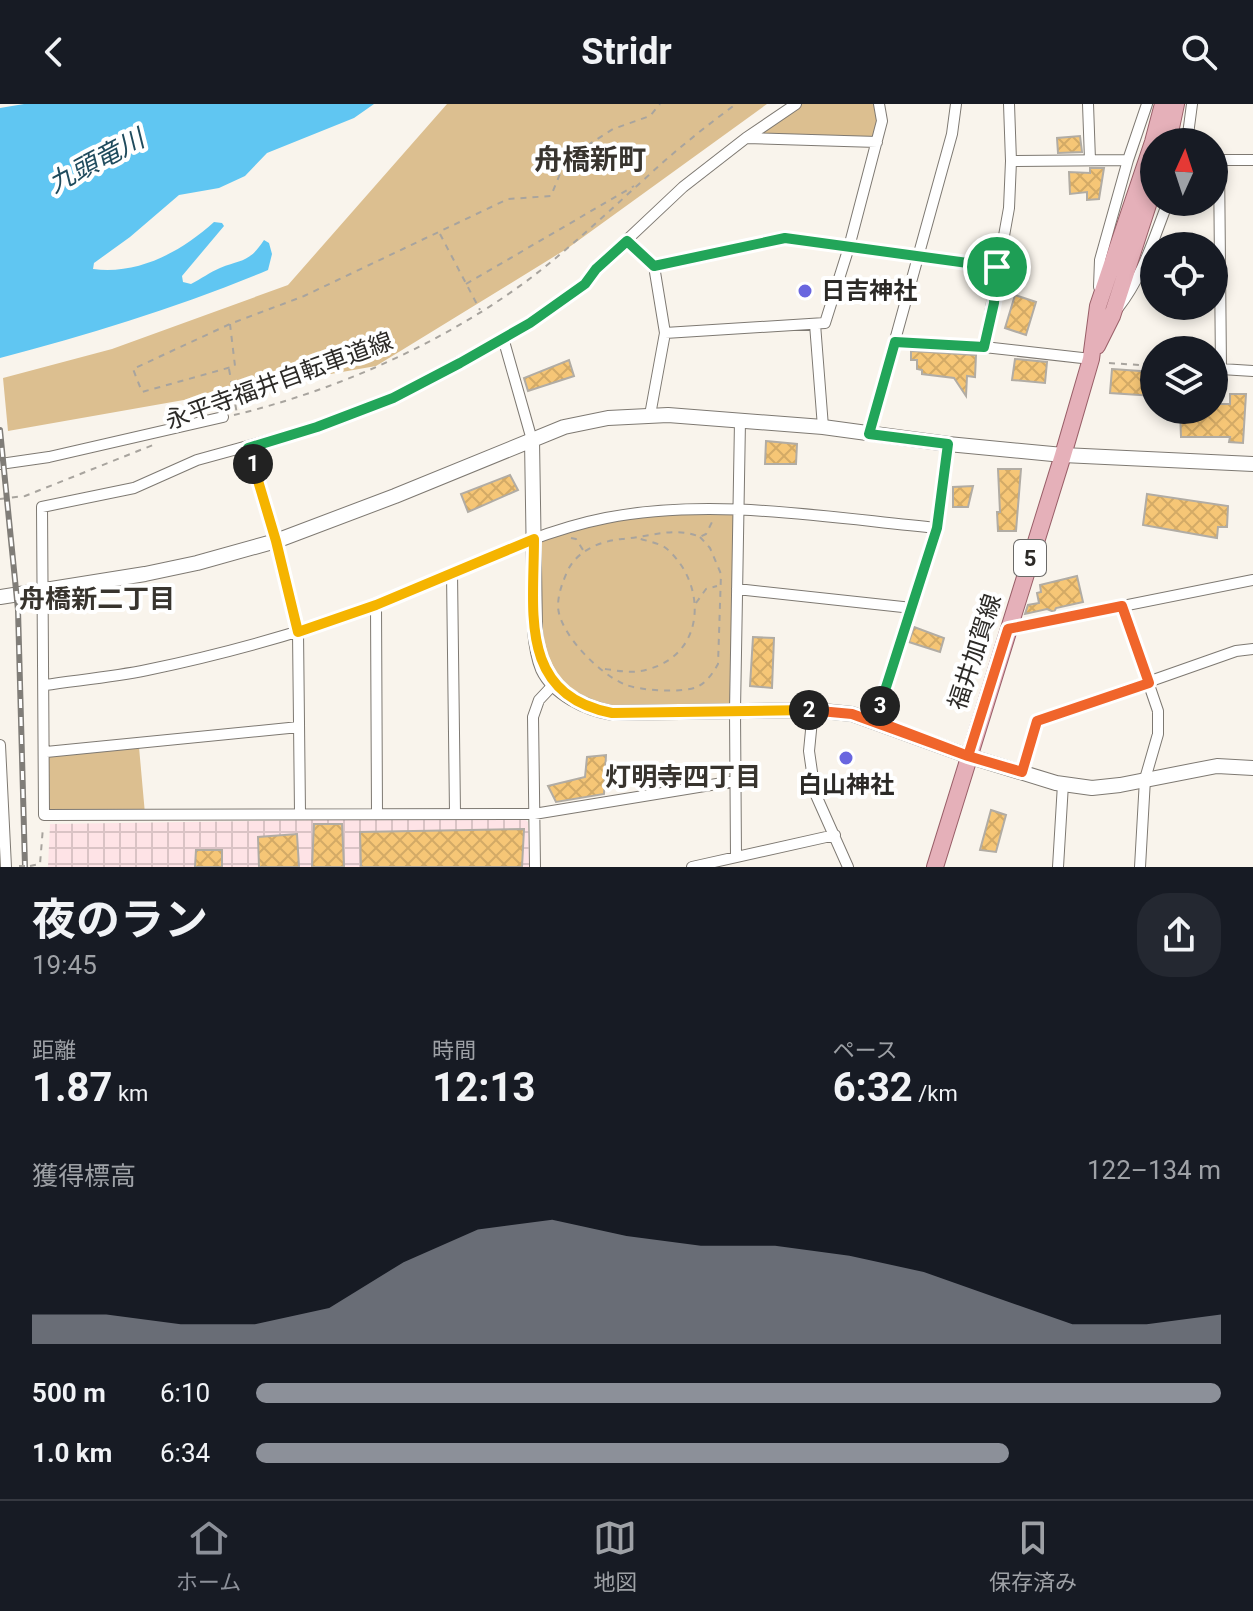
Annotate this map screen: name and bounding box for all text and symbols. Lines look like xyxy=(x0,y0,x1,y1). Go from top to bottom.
icon: back xyxy=(32,30,76,74)
icon: search xyxy=(1177,30,1221,74)
text: Stridr xyxy=(581,31,672,73)
water label: 九頭竜川 xyxy=(43,122,152,199)
north arrow xyxy=(1140,128,1228,216)
map controls xyxy=(1140,128,1228,424)
district label: 舟橋新町 xyxy=(534,143,646,176)
button: locate xyxy=(1140,232,1228,320)
pin xyxy=(963,233,1031,301)
icon: arrive xyxy=(975,245,1019,289)
place label: 日吉神社 xyxy=(821,277,917,305)
marker: 日吉神社 xyxy=(796,282,814,300)
street label: 永平寺福井自転車道線 xyxy=(161,327,397,435)
button: layers xyxy=(1140,336,1228,424)
pin: 1 xyxy=(233,444,273,484)
text: 1 xyxy=(247,451,259,476)
road number: 5 xyxy=(1014,540,1046,576)
district label: 舟橋新二丁目 xyxy=(19,584,175,614)
street label: 福井加賀線 xyxy=(943,591,1007,713)
pin: 3 xyxy=(860,686,900,726)
pin: 2 xyxy=(789,690,829,730)
text: 3 xyxy=(874,693,886,718)
text: 2 xyxy=(803,697,815,722)
marker: 白山神社 xyxy=(837,749,855,767)
district label: 灯明寺四丁目 xyxy=(605,762,761,792)
place label: 白山神社 xyxy=(798,771,894,799)
button: share xyxy=(1137,893,1221,977)
text: 夜のラン xyxy=(32,894,208,946)
text: 19:45 xyxy=(32,950,97,980)
text: 距離 xyxy=(32,1038,76,1063)
text: 時間 xyxy=(432,1038,476,1063)
text: ペース xyxy=(833,1038,898,1063)
text: 1.87 xyxy=(32,1064,112,1111)
text: 12:13 xyxy=(432,1064,535,1111)
text: 6:32 xyxy=(833,1064,913,1111)
text: km xyxy=(112,1081,148,1106)
text: /km xyxy=(913,1081,958,1106)
text: 122–134 m xyxy=(1087,1155,1221,1185)
text: 獲得標高 xyxy=(32,1161,136,1191)
text: 500 m xyxy=(32,1378,106,1408)
text: 6:10 xyxy=(160,1378,210,1408)
text: 1.0 km xyxy=(32,1438,112,1468)
text: 6:34 xyxy=(160,1438,210,1468)
tab: ホーム xyxy=(176,1516,241,1596)
tab: 地図 xyxy=(593,1516,637,1596)
tab: 保存済み xyxy=(989,1516,1077,1596)

